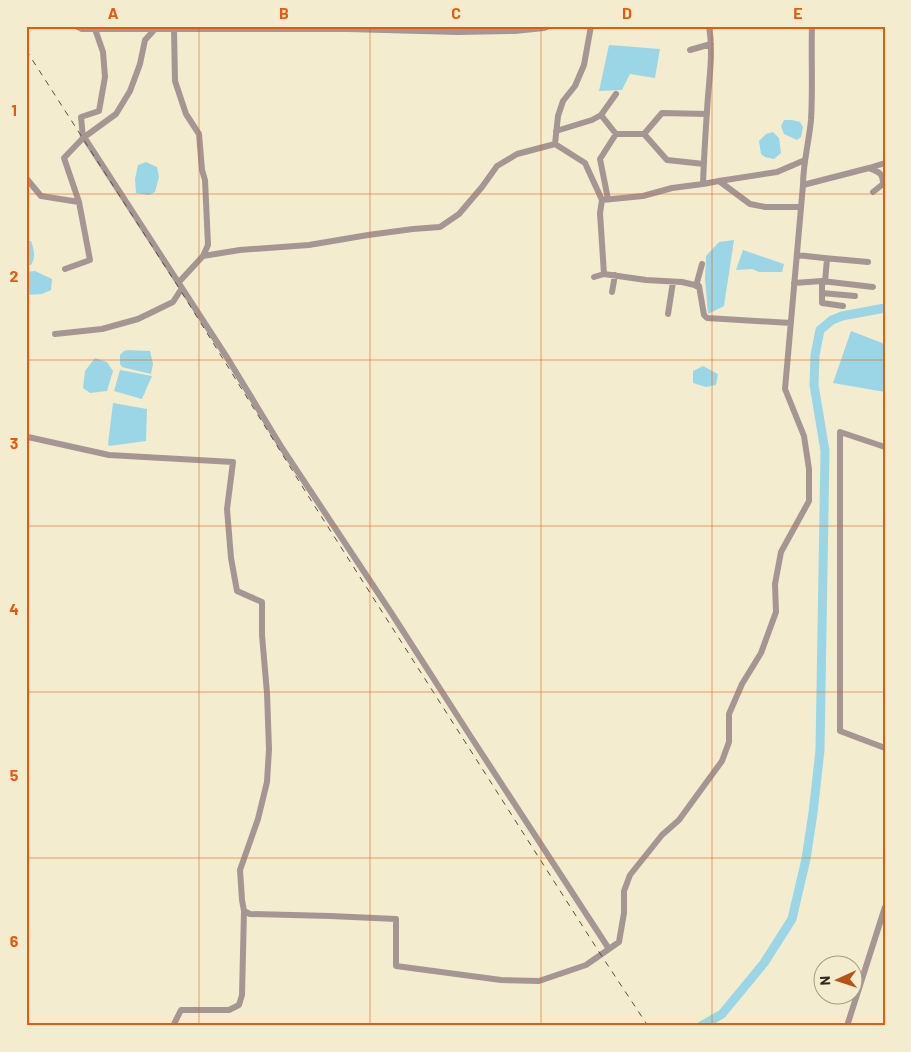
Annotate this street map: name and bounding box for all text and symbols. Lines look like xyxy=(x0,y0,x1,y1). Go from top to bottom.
text: A xyxy=(108,3,119,22)
text: B xyxy=(279,3,289,22)
text: C xyxy=(451,3,461,22)
text: D xyxy=(622,3,632,22)
text: E xyxy=(793,3,803,22)
text: 1 xyxy=(11,100,17,119)
text: 2 xyxy=(10,266,19,285)
text: 3 xyxy=(10,433,18,452)
text: 4 xyxy=(9,599,19,618)
text: 5 xyxy=(10,765,19,784)
text: 6 xyxy=(10,931,19,950)
north arrow xyxy=(814,954,864,1004)
text: N xyxy=(816,976,833,986)

